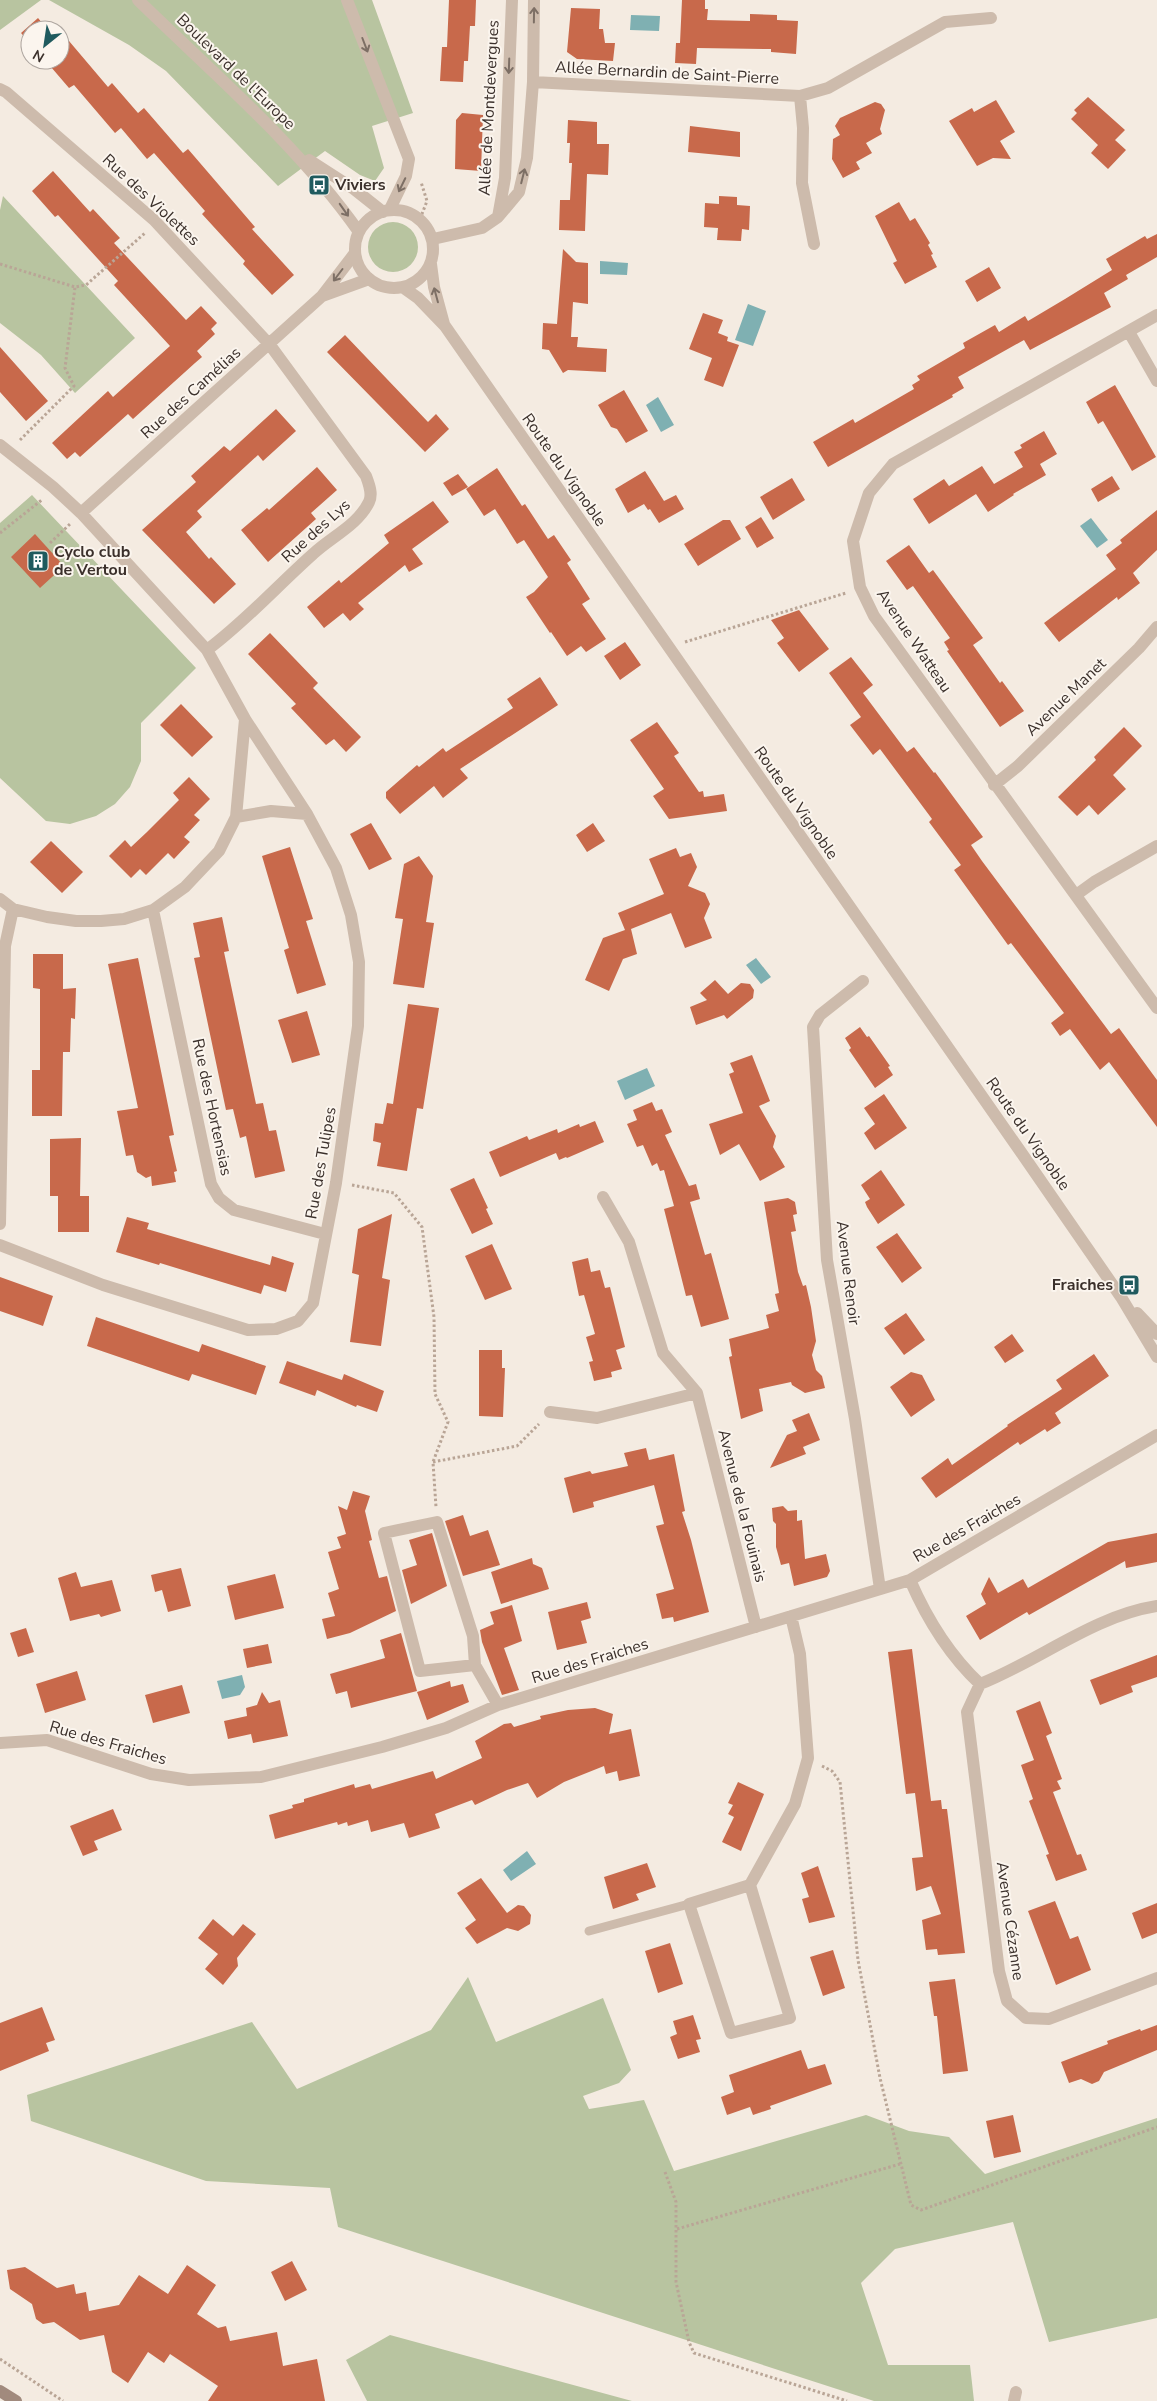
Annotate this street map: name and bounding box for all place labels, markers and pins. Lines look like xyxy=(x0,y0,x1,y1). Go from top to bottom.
bus stop icon: Viviers xyxy=(307,173,331,197)
place label: Viviers xyxy=(334,174,386,196)
place label: Cyclo club de Vertou xyxy=(54,541,130,581)
building icon: Cyclo club de Vertou xyxy=(26,549,50,573)
bus stop icon: Fraiches xyxy=(1117,1273,1141,1297)
place label: Fraiches xyxy=(1052,1274,1113,1296)

